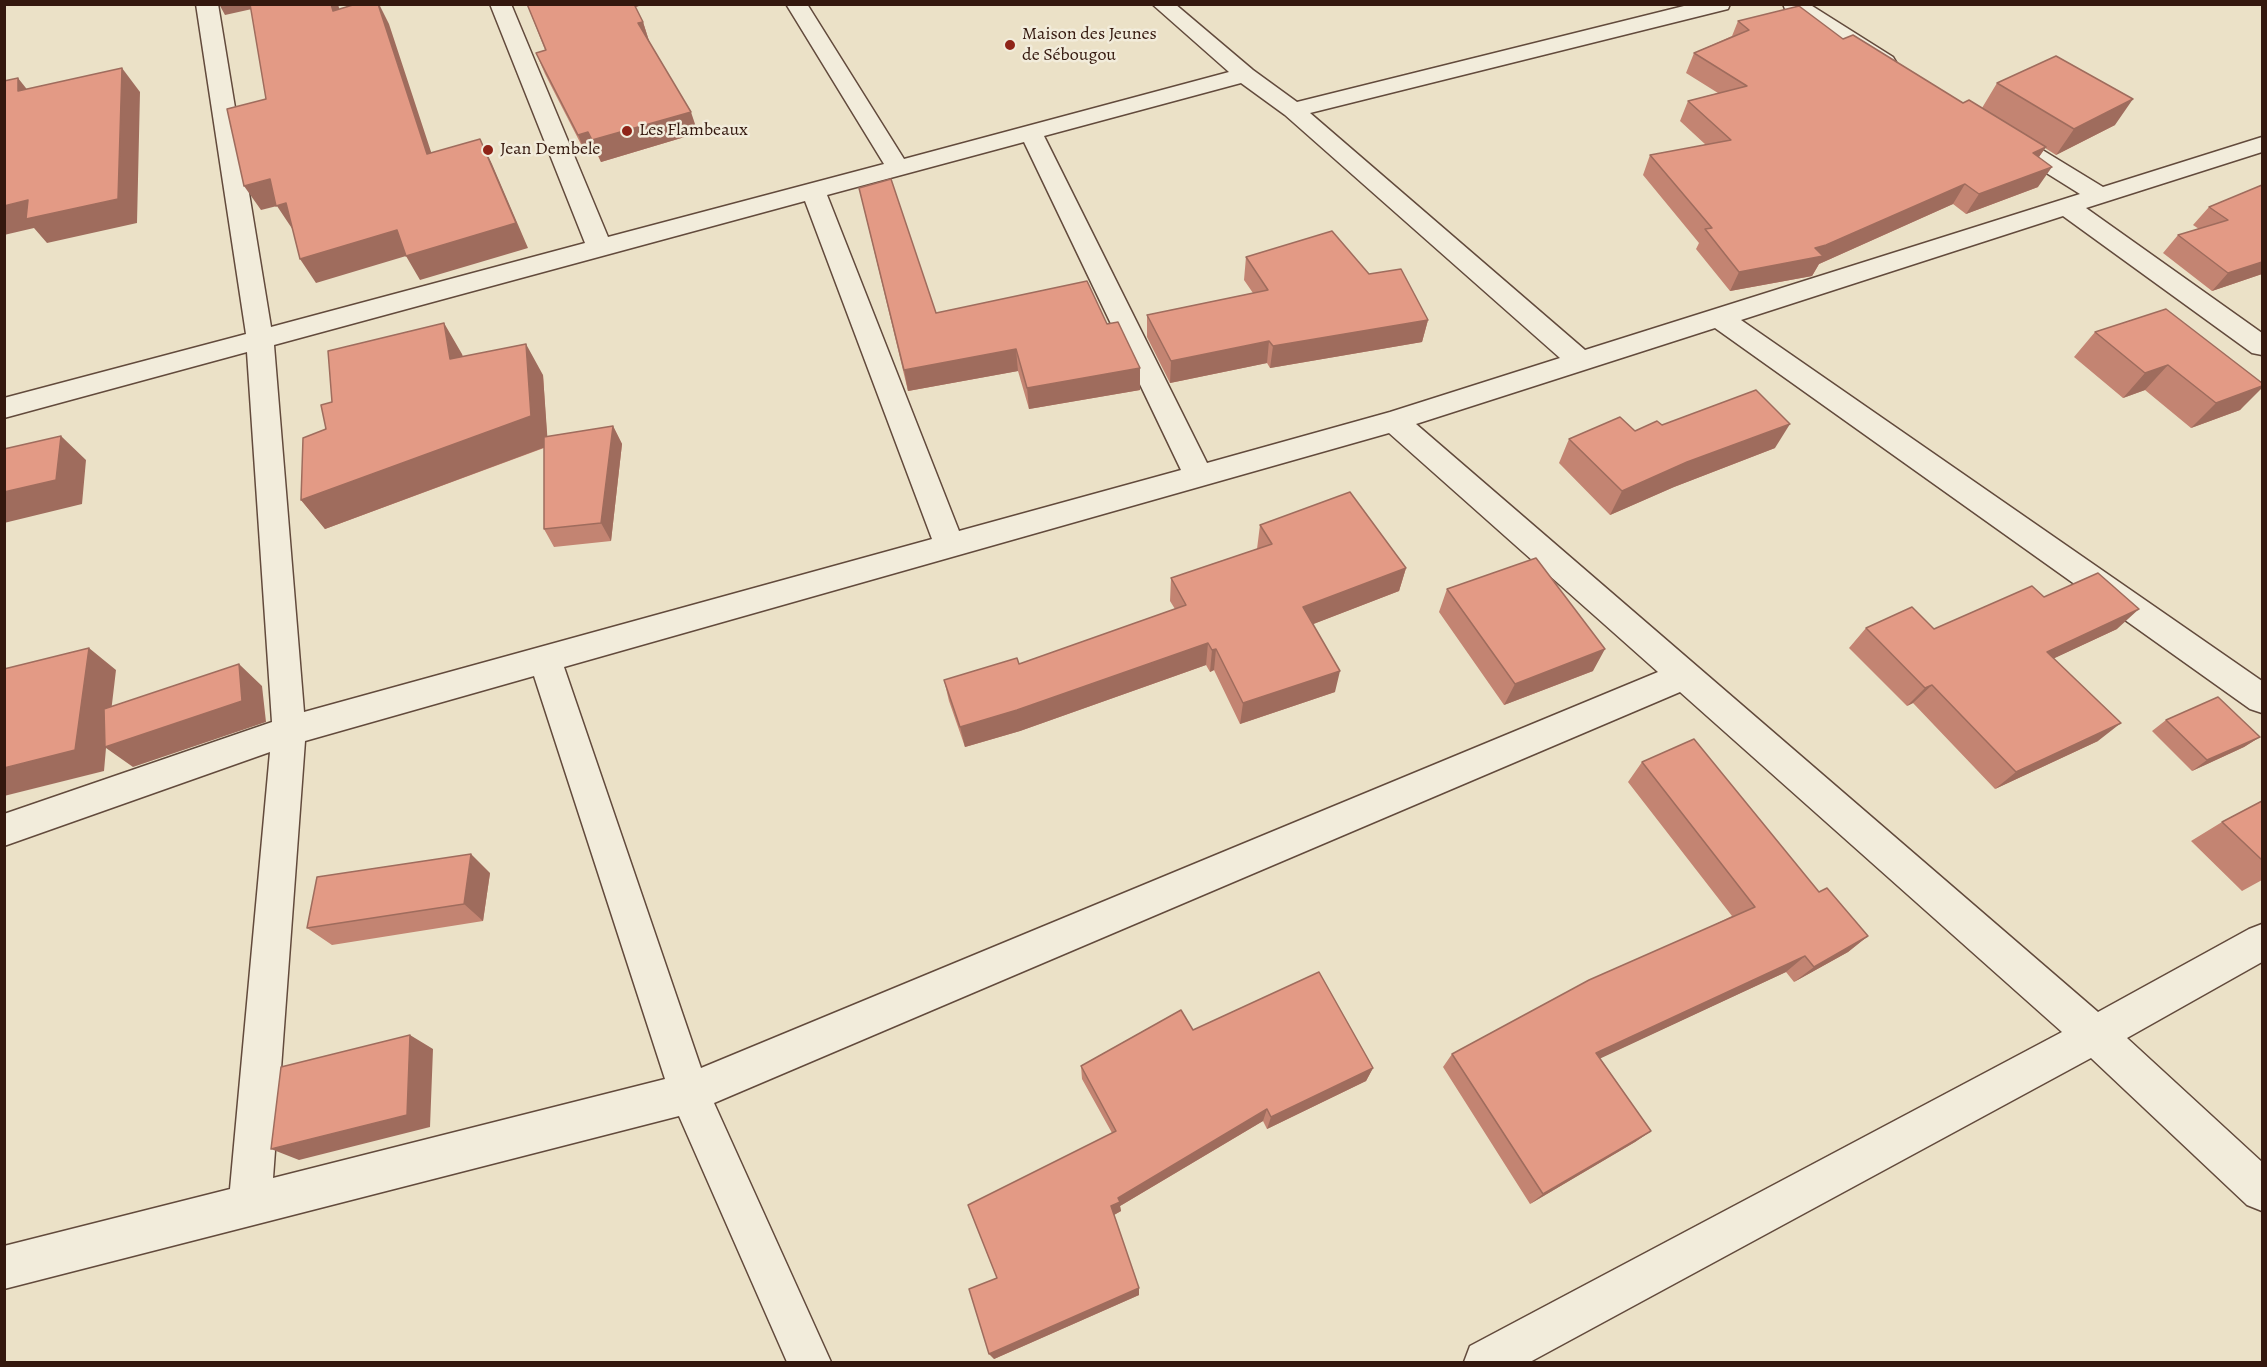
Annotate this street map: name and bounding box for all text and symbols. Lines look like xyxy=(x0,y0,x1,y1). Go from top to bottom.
place label: Maison des Jeunes de Sébougou xyxy=(1022,24,1157,66)
marker: Maison des Jeunes de Sébougou xyxy=(1003,38,1017,52)
place label: Les Flambeaux xyxy=(639,120,748,142)
marker: Les Flambeaux xyxy=(620,124,634,138)
place label: Jean Dembele xyxy=(500,139,600,161)
marker: Jean Dembele xyxy=(481,143,495,157)

